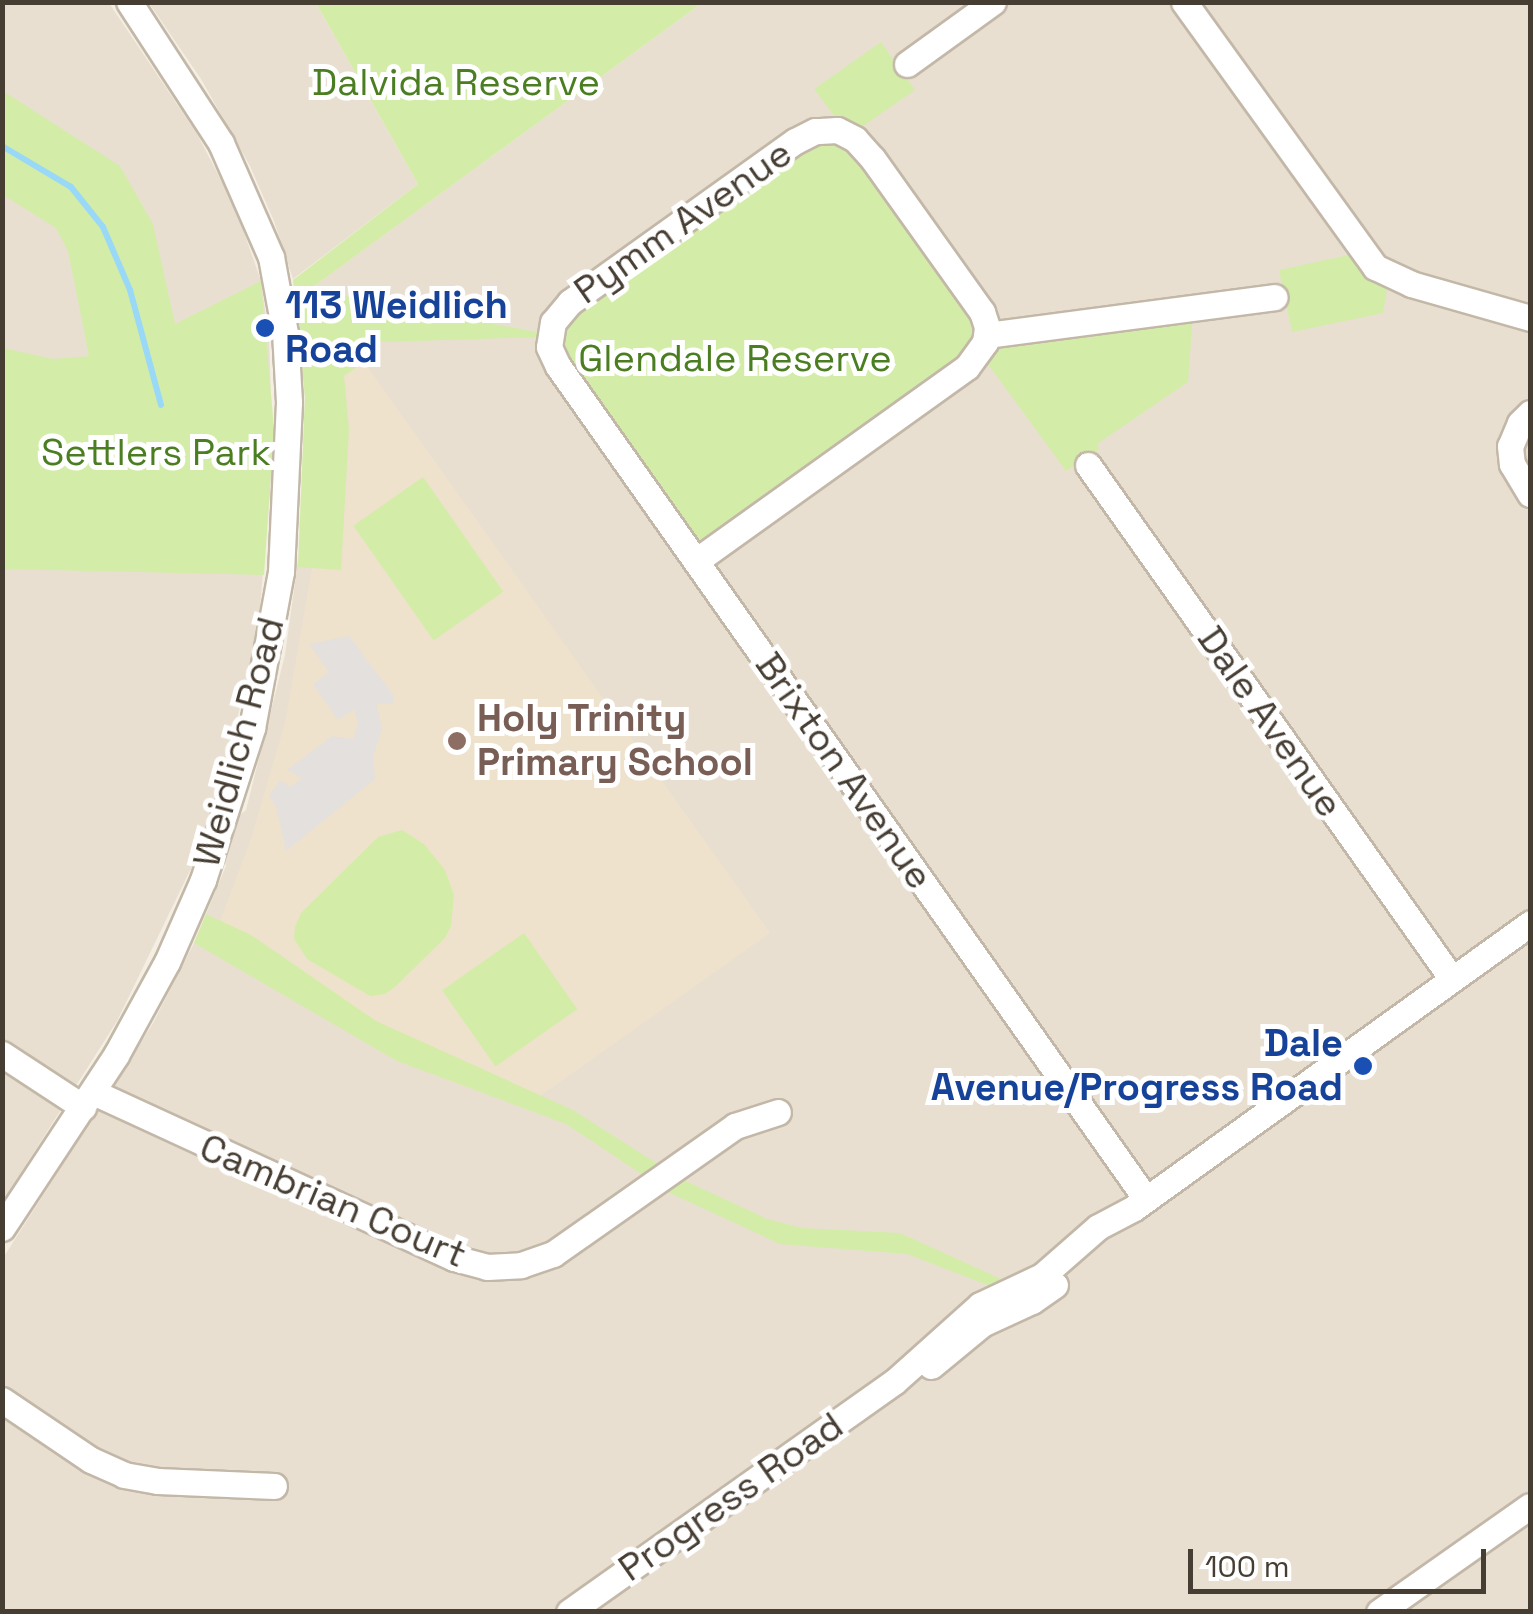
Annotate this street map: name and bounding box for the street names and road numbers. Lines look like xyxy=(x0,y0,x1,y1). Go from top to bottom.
street label: Pymm Avenue xyxy=(565,130,801,314)
street label: Weidlich Road xyxy=(184,612,294,872)
street label: Dale Avenue xyxy=(1187,618,1353,826)
street label: Brixton Avenue xyxy=(745,644,943,898)
street label: Cambrian Court xyxy=(193,1124,473,1278)
street label: Progress Road xyxy=(610,1403,852,1591)

